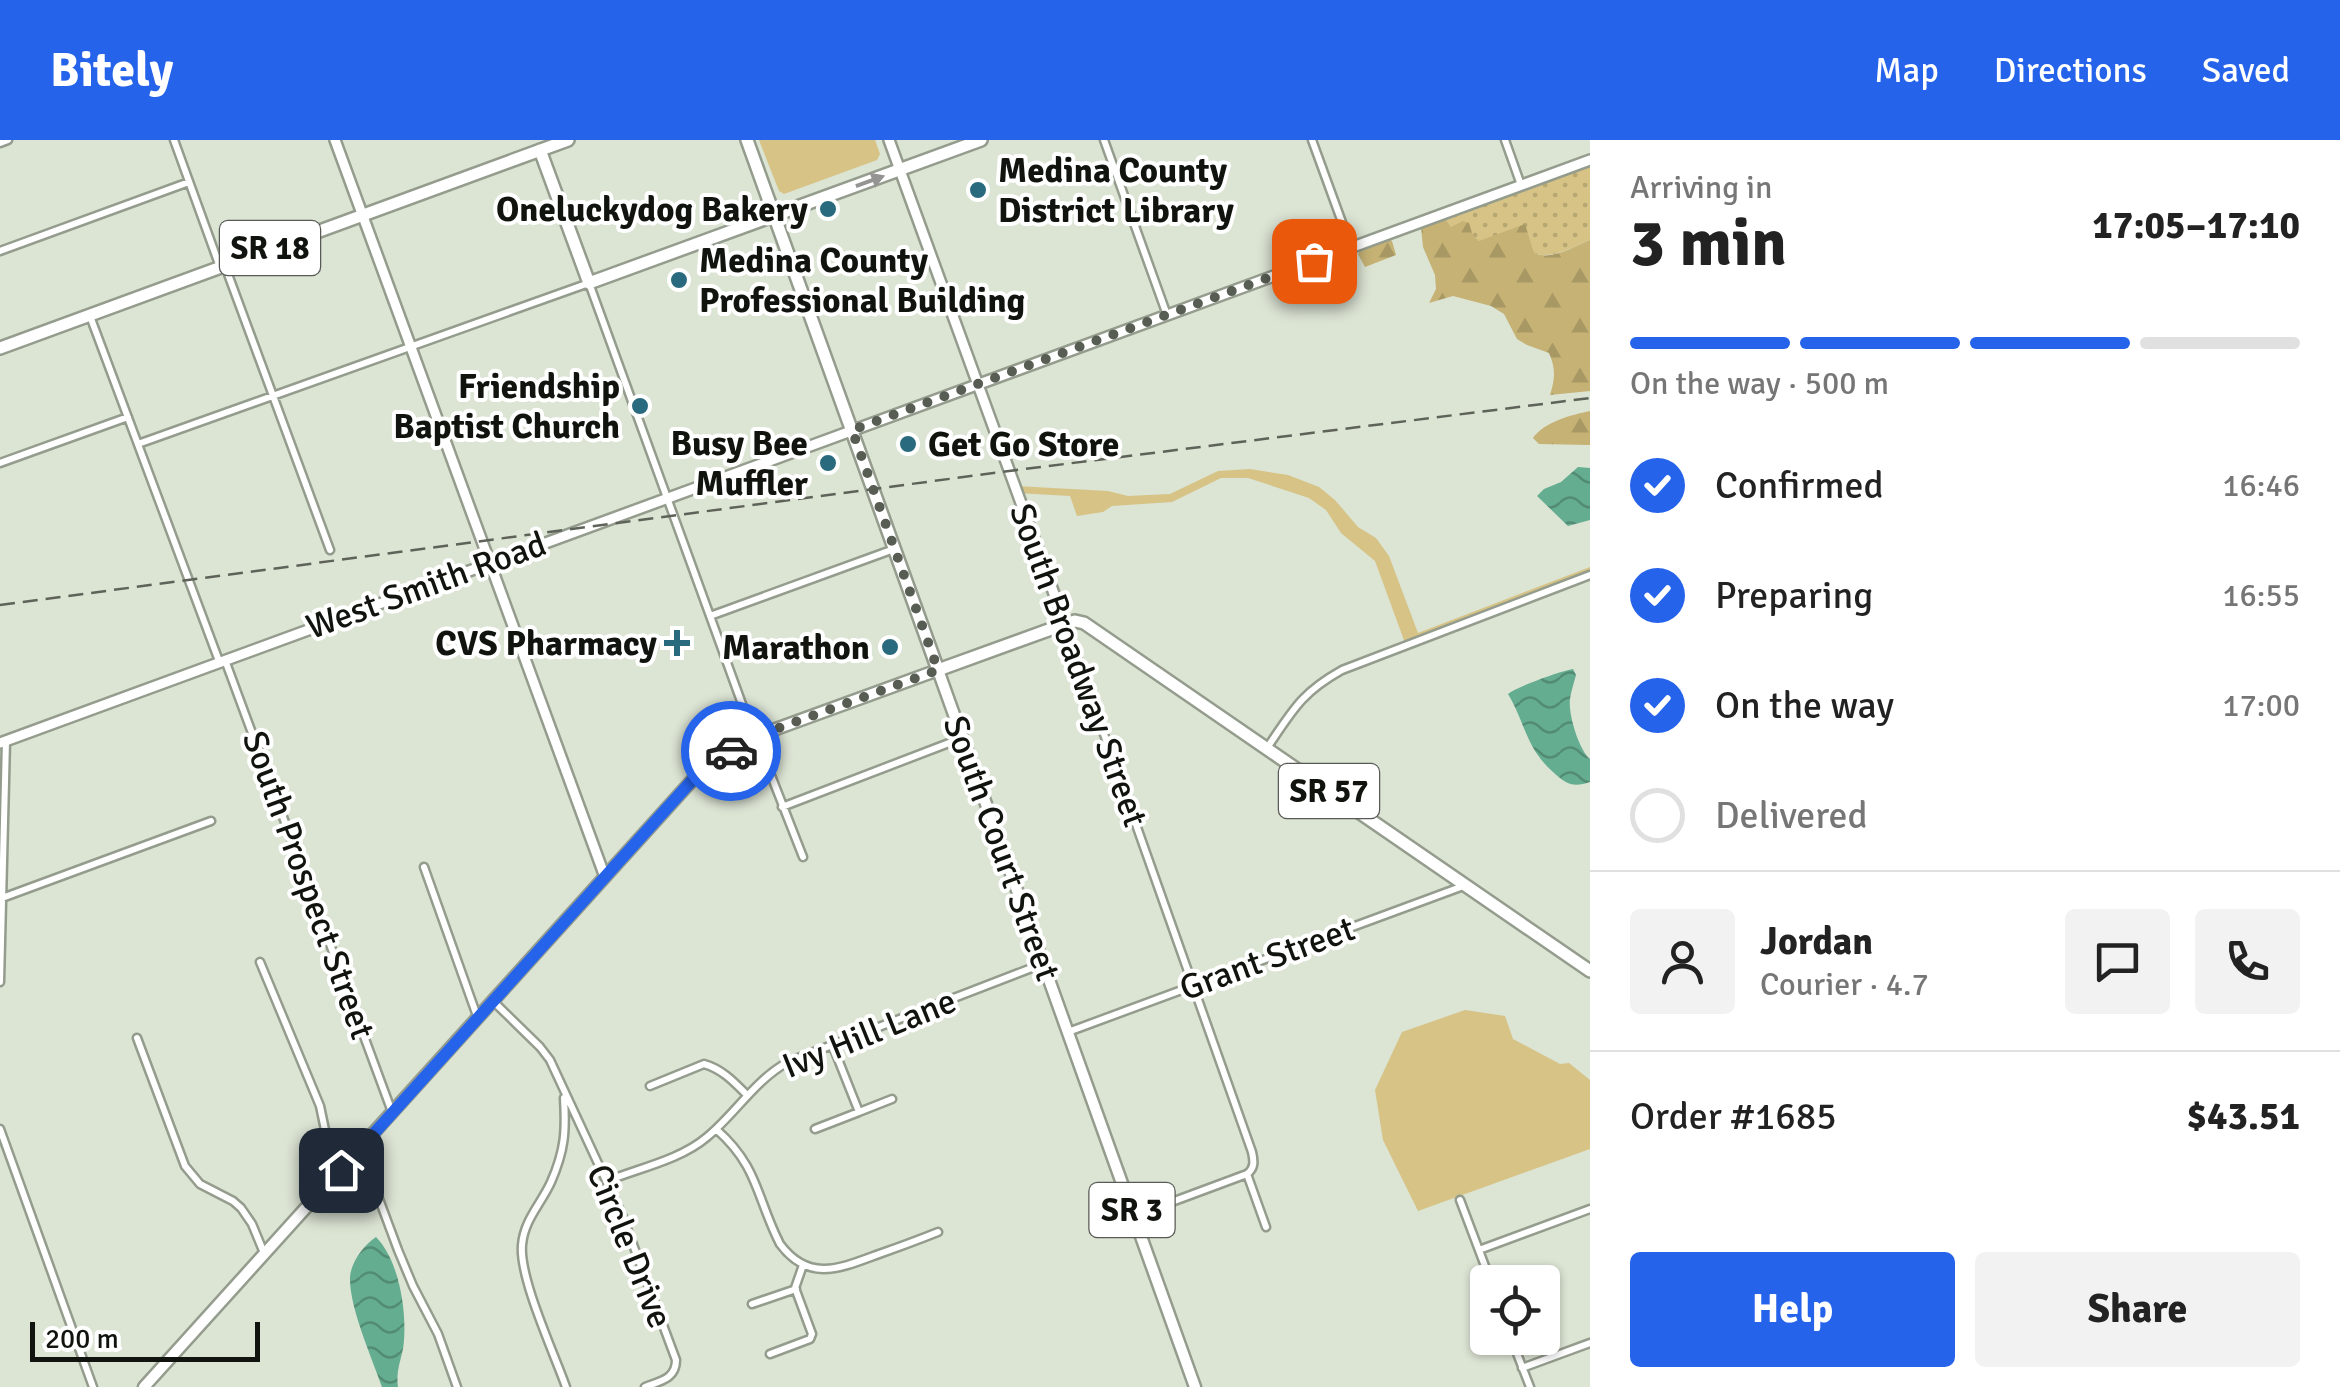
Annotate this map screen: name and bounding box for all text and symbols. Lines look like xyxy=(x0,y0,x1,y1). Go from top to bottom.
text: Bitely xyxy=(50,41,173,100)
text: Map xyxy=(1874,49,1939,92)
text: Directions xyxy=(1994,49,2147,92)
text: Saved xyxy=(2202,49,2290,92)
place label: Medina County District Library xyxy=(998,149,1234,232)
text: Arriving in xyxy=(1630,168,1772,207)
one-way arrow xyxy=(855,173,885,188)
marker: Medina County District Library xyxy=(967,179,989,201)
place label: Oneluckydog Bakery xyxy=(496,188,809,231)
marker: Oneluckydog Bakery xyxy=(817,198,839,220)
text: 17:05–17:10 xyxy=(2092,202,2300,249)
text: 3 min xyxy=(1630,204,1787,284)
pin xyxy=(1272,219,1357,304)
road number: SR 18 xyxy=(220,221,320,275)
icon: bag xyxy=(1287,234,1342,289)
place label: Medina County Professional Building xyxy=(699,239,1025,322)
marker: Medina County Professional Building xyxy=(668,269,690,291)
text: On the way · 500 m xyxy=(1630,364,1889,403)
place label: Friendship Baptist Church xyxy=(393,365,620,448)
marker: Friendship Baptist Church xyxy=(629,395,651,417)
place label: Busy Bee Muffler xyxy=(670,422,808,505)
place label: Get Go Store xyxy=(928,423,1119,466)
marker: Get Go Store xyxy=(897,433,919,455)
marker: Busy Bee Muffler xyxy=(817,452,839,474)
icon: check xyxy=(1630,458,1685,513)
text: Confirmed xyxy=(1715,462,1884,509)
text: 16:46 xyxy=(2222,466,2300,505)
street label: South Broadway Street xyxy=(1000,498,1157,833)
street label: West Smith Road xyxy=(301,522,552,649)
icon: check xyxy=(1630,568,1685,623)
text: Preparing xyxy=(1715,572,1873,619)
text: 16:55 xyxy=(2222,576,2300,615)
place label: CVS Pharmacy xyxy=(435,622,658,665)
place label: Marathon xyxy=(722,626,870,669)
marker: CVS Pharmacy xyxy=(666,632,688,654)
marker: Marathon xyxy=(879,636,901,658)
icon: check xyxy=(1630,678,1685,733)
text: On the way xyxy=(1715,682,1894,729)
text: 17:00 xyxy=(2222,686,2300,725)
courier xyxy=(681,701,781,801)
street label: South Court Street xyxy=(934,710,1069,987)
icon: car xyxy=(704,724,759,779)
street label: South Prospect Street xyxy=(233,725,384,1045)
road number: SR 57 xyxy=(1279,764,1379,818)
text: Delivered xyxy=(1715,792,1868,839)
street label: Grant Street xyxy=(1174,907,1361,1010)
button: person xyxy=(1630,909,1735,1014)
button: chat xyxy=(2065,909,2170,1014)
button: phone xyxy=(2195,909,2300,1014)
text: Jordan xyxy=(1760,918,1873,965)
text: Courier · 4.7 xyxy=(1760,965,1929,1004)
street label: Ivy Hill Lane xyxy=(776,979,962,1088)
text: Order #1685 xyxy=(1630,1093,1837,1140)
text: $43.51 xyxy=(2187,1093,2300,1140)
pin xyxy=(299,1128,384,1213)
icon: home xyxy=(314,1143,369,1198)
street label: Circle Drive xyxy=(577,1158,682,1334)
road number: SR 3 xyxy=(1090,1183,1174,1237)
button: Help xyxy=(1630,1252,1955,1367)
button: Share xyxy=(1975,1252,2300,1367)
map controls xyxy=(1470,1265,1560,1355)
button: locate xyxy=(1470,1265,1560,1355)
scale bar xyxy=(30,1317,260,1362)
text: 200 m xyxy=(45,1322,119,1356)

